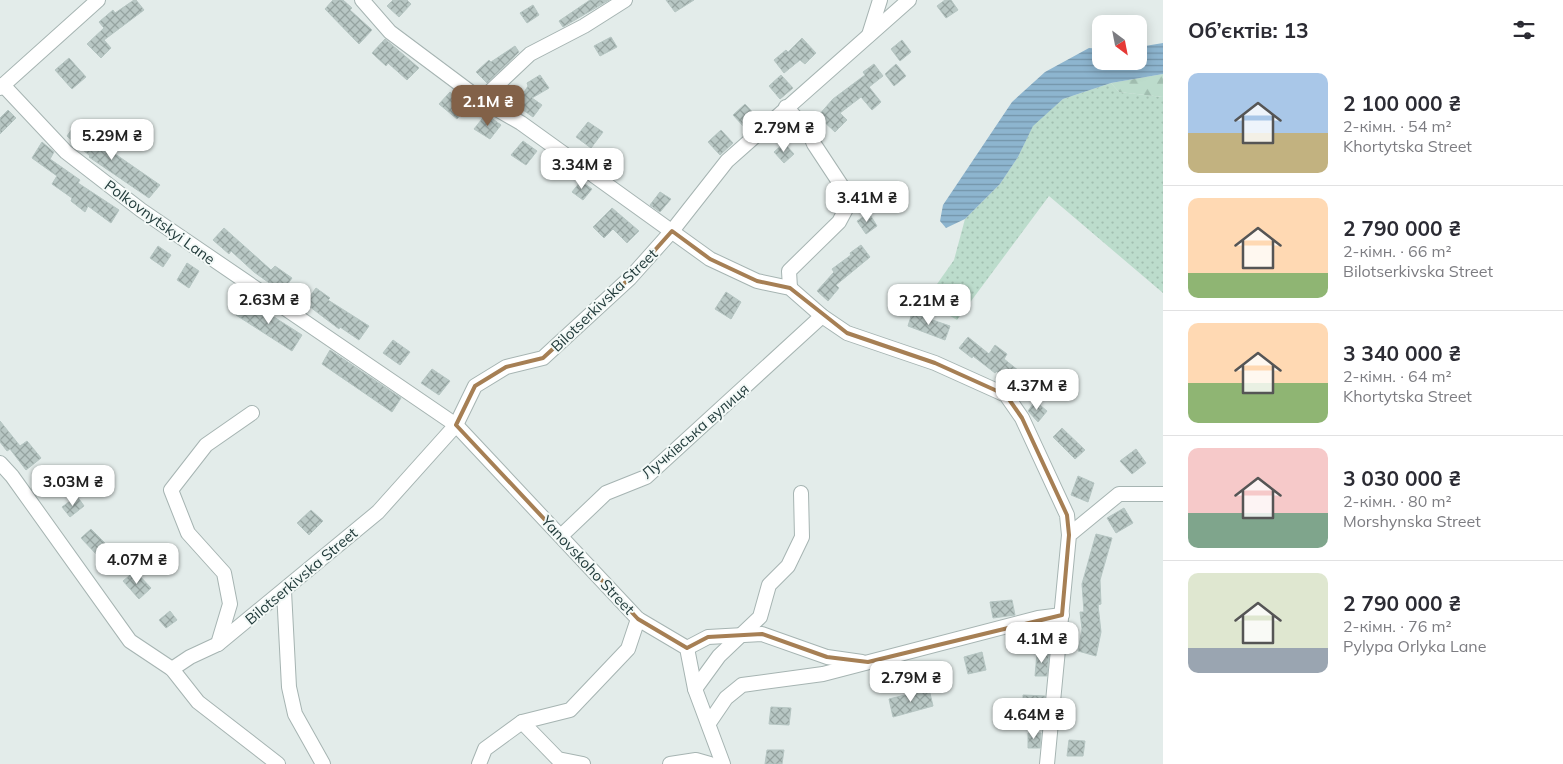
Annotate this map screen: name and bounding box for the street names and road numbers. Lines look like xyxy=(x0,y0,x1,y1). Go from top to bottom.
street label: Polkovnytskyi Lane xyxy=(101,175,219,269)
street label: Bilotserkivska Street xyxy=(547,244,661,356)
street label: Лучківська вулиця xyxy=(637,379,753,483)
street label: Yanovskoho Street xyxy=(537,511,639,618)
street label: Bilotserkivska Street xyxy=(241,523,361,629)

